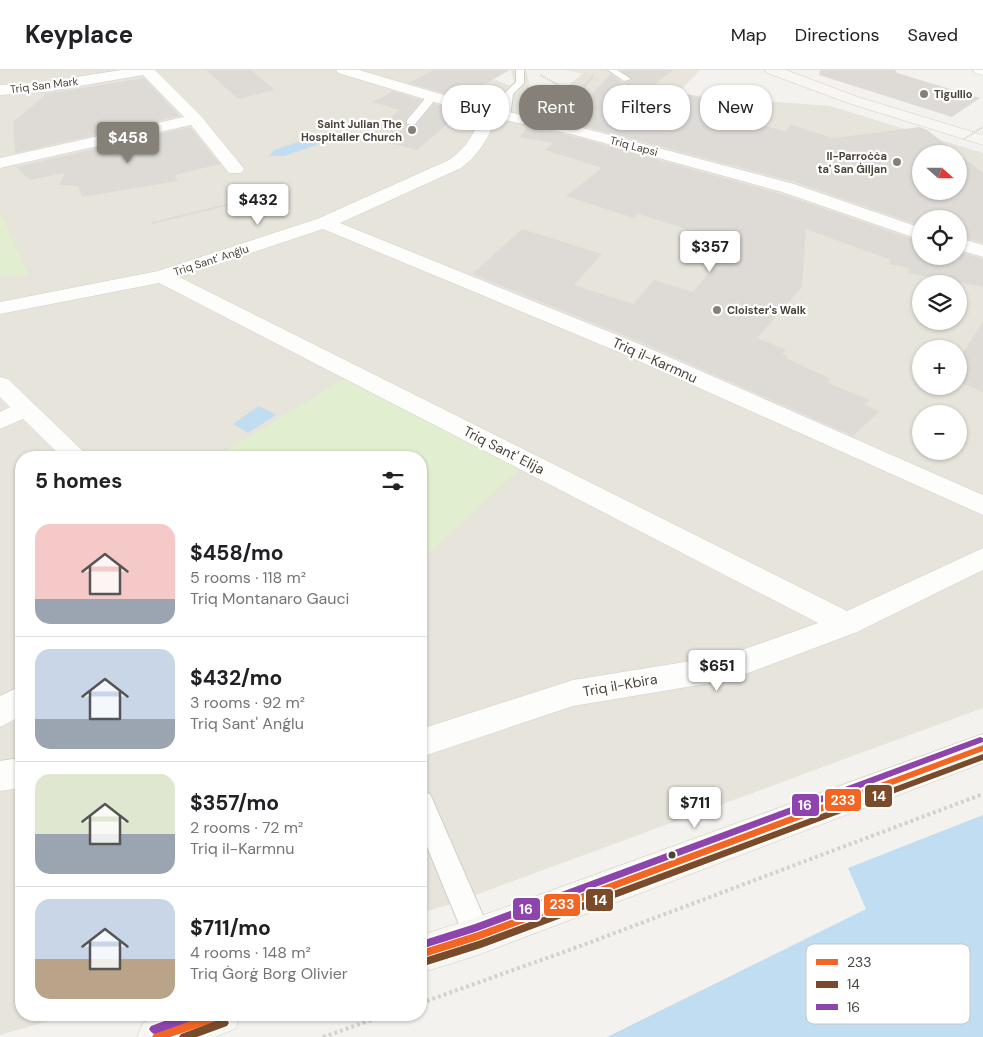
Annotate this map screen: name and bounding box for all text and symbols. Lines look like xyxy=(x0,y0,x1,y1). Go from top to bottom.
text: Keyplace xyxy=(25,19,133,50)
text: Map xyxy=(731,23,767,47)
text: Directions xyxy=(795,23,880,47)
text: Saved xyxy=(908,23,958,47)
street label: Triq San Mark xyxy=(9,74,79,96)
chip: Buy xyxy=(442,85,509,130)
chip: Rent xyxy=(519,85,593,130)
chip: Filters xyxy=(603,85,690,130)
chip: New xyxy=(700,85,772,130)
place label: Tigullio xyxy=(934,87,973,101)
marker: Tigullio xyxy=(918,88,930,100)
place label: Saint Julian The Hospitaller Church xyxy=(301,117,402,144)
pin: $458 xyxy=(98,122,158,164)
marker: Saint Julian The Hospitaller Church xyxy=(406,124,418,136)
text: $458 xyxy=(108,127,148,148)
street label: Triq Lapsi xyxy=(609,133,659,159)
north arrow xyxy=(912,145,968,200)
map controls xyxy=(912,145,967,460)
place label: Il-Parroċċa ta' San Ġiljan xyxy=(818,149,887,176)
marker: Il-Parroċċa ta' San Ġiljan xyxy=(891,156,903,168)
pin: $432 xyxy=(228,184,288,226)
text: $432 xyxy=(239,189,277,210)
button: locate xyxy=(912,210,967,265)
pin: $357 xyxy=(680,230,740,273)
text: $357 xyxy=(691,236,729,257)
street label: Triq Sant' Anǵlu xyxy=(172,241,250,279)
button: layers xyxy=(912,275,967,330)
place label: Cloister's Walk xyxy=(727,303,807,317)
marker: Cloister's Walk xyxy=(711,304,723,316)
street label: Triq il-Karmnu xyxy=(610,333,700,387)
button: + xyxy=(912,340,967,395)
button: − xyxy=(912,405,967,460)
street label: Triq Sant' Elija xyxy=(460,422,548,478)
text: 5 homes xyxy=(35,467,122,495)
icon: filters xyxy=(379,467,407,495)
text: $458/mo xyxy=(190,539,284,567)
icon: home xyxy=(75,544,135,604)
text: 5 rooms · 118 m² xyxy=(190,567,306,588)
text: Triq Montanaro Gauci xyxy=(190,588,349,609)
pin: $651 xyxy=(687,650,747,692)
text: $651 xyxy=(699,655,735,676)
text: $432/mo xyxy=(190,664,282,692)
icon: home xyxy=(75,669,135,729)
street label: Triq il-Kbira xyxy=(581,670,659,700)
text: 3 rooms · 92 m² xyxy=(190,692,305,713)
text: Triq Sant' Anǵlu xyxy=(190,713,304,734)
line badge: 14 xyxy=(864,784,893,808)
pin: $711 xyxy=(665,786,725,829)
text: 14 xyxy=(872,787,886,805)
line badge: 233 xyxy=(824,788,862,812)
text: $357/mo xyxy=(190,789,279,817)
text: 233 xyxy=(831,791,855,809)
text: $711 xyxy=(680,792,710,813)
line badge: 16 xyxy=(791,793,820,817)
icon: home xyxy=(75,794,135,854)
text: 16 xyxy=(798,796,812,814)
text: 2 rooms · 72 m² xyxy=(190,817,303,838)
text: Triq il-Karmnu xyxy=(190,838,294,859)
unlabelled marker xyxy=(667,850,677,860)
line badge: 14 xyxy=(585,888,614,912)
text: 14 xyxy=(593,891,607,909)
line badge: 233 xyxy=(543,893,581,917)
text: 233 xyxy=(550,895,574,913)
line badge: 16 xyxy=(512,897,541,921)
text: 16 xyxy=(519,900,533,918)
text: $711/mo xyxy=(190,914,271,942)
icon: home xyxy=(75,919,135,979)
text: 4 rooms · 148 m² xyxy=(190,942,311,963)
legend xyxy=(806,944,970,1024)
text: 233 xyxy=(847,953,872,971)
text: Triq Ġorġ Borg Olivier xyxy=(190,963,348,984)
text: 14 xyxy=(847,975,860,993)
text: 16 xyxy=(847,998,860,1016)

